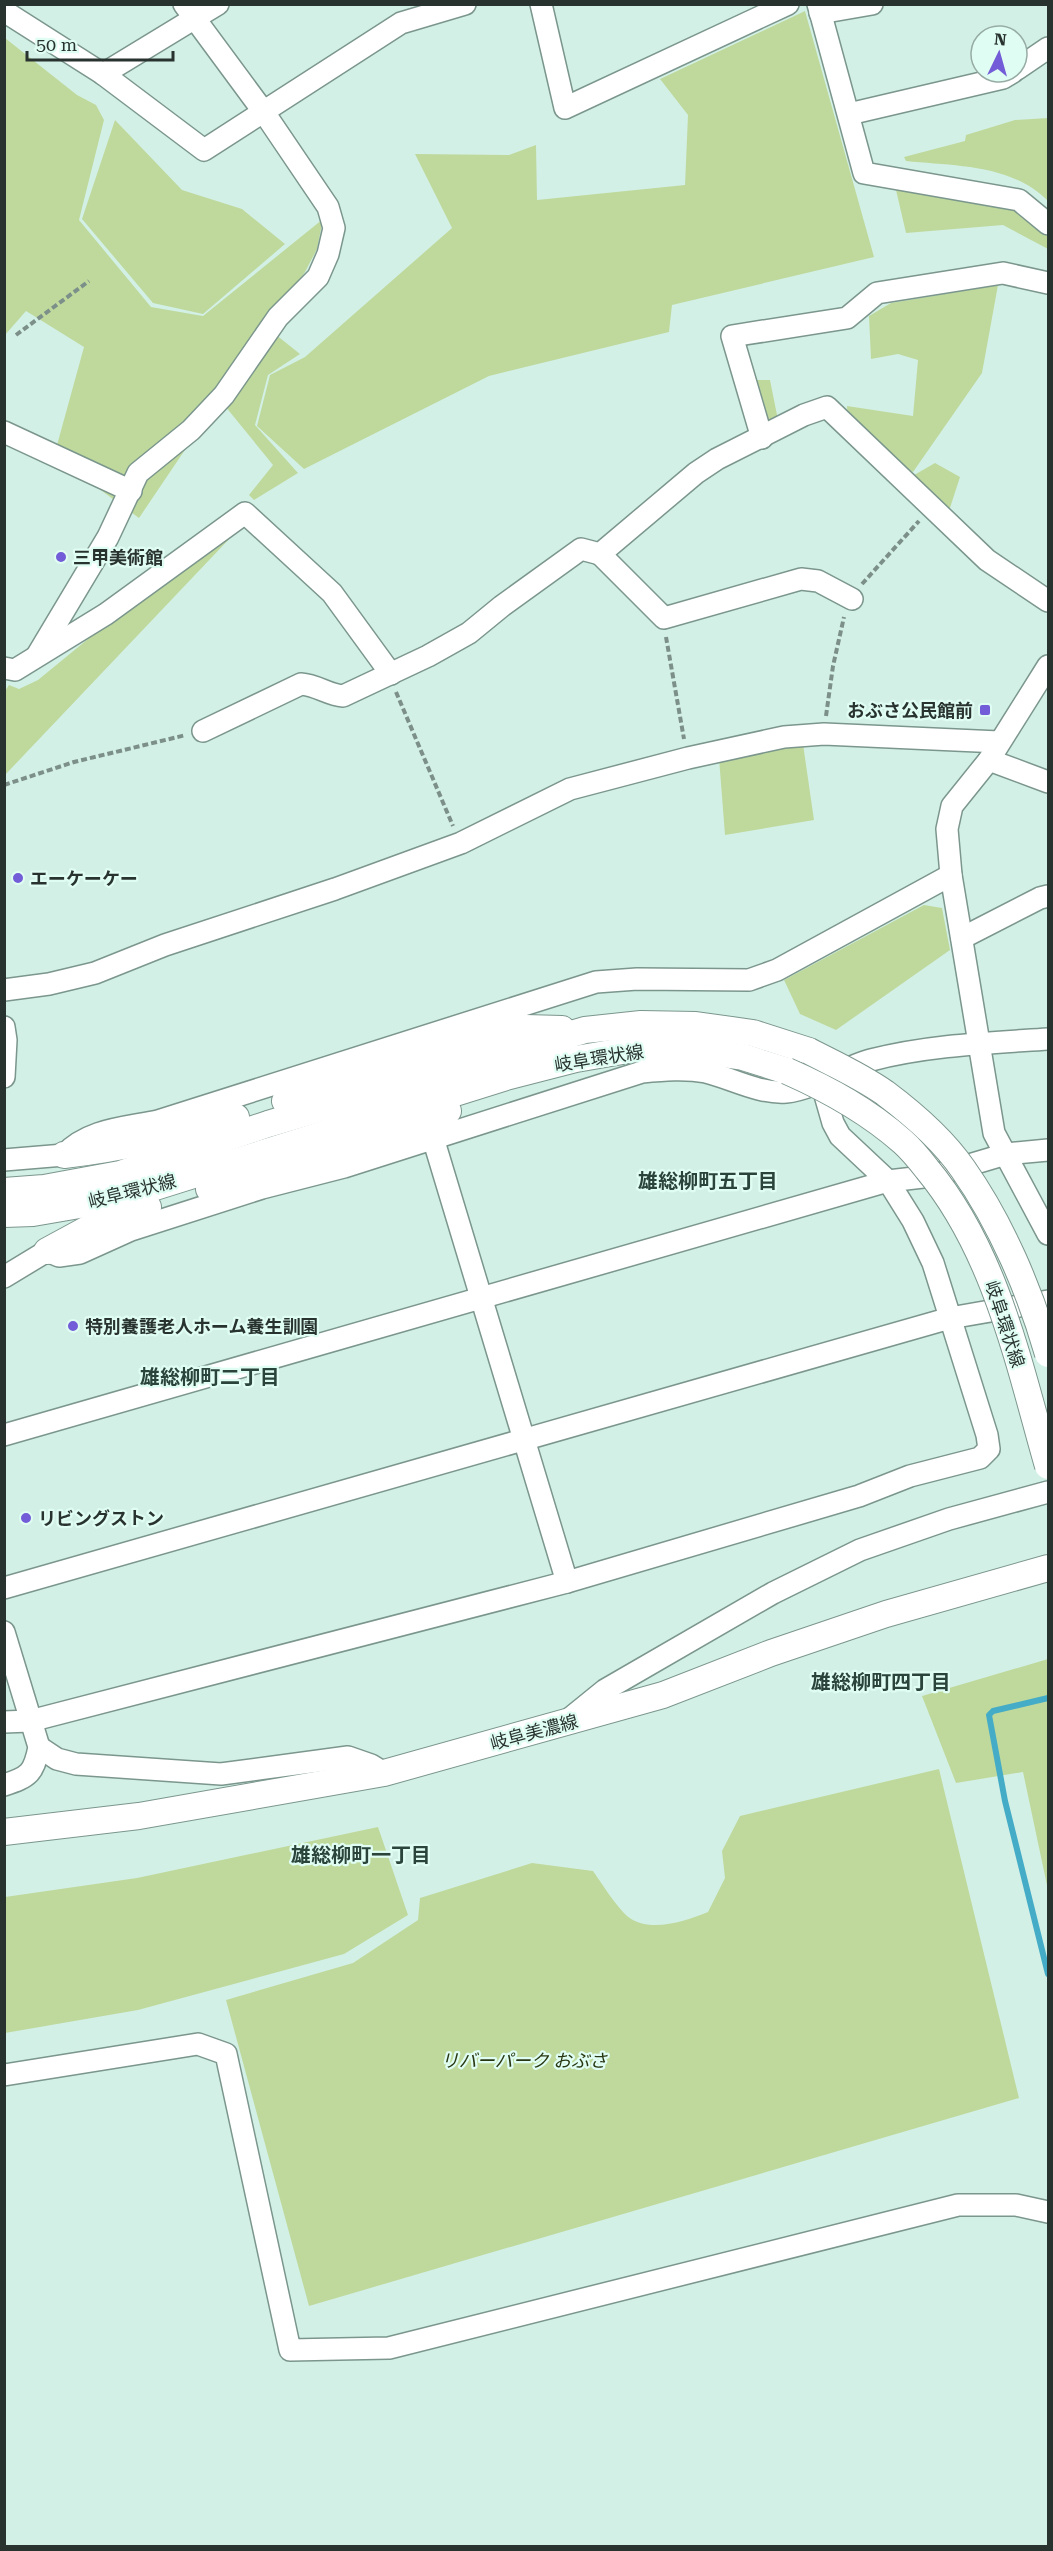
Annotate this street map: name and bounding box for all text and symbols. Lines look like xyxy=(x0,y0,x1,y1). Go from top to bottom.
scale bar xyxy=(27,24,172,62)
north arrow xyxy=(969,24,1029,84)
text: N xyxy=(993,30,1007,50)
text: 50 m xyxy=(36,34,77,55)
place label: 三甲美術館 xyxy=(73,547,163,568)
marker: 三甲美術館 xyxy=(54,550,68,564)
place label: おぶさ公民館前 xyxy=(847,700,973,721)
marker: おぶさ公民館前 xyxy=(978,703,992,717)
place label: エーケーケー xyxy=(30,868,138,889)
marker: エーケーケー xyxy=(11,871,25,885)
street label: 岐阜環状線 xyxy=(553,1041,645,1075)
district label: 雄総柳町五丁目 xyxy=(638,1169,778,1193)
street label: 岐阜環状線 xyxy=(86,1170,178,1212)
street label: 岐阜環状線 xyxy=(981,1278,1029,1370)
place label: 特別養護老人ホーム養生訓園 xyxy=(85,1316,318,1337)
marker: 特別養護老人ホーム養生訓園 xyxy=(66,1319,80,1333)
district label: 雄総柳町二丁目 xyxy=(140,1365,280,1389)
place label: リビングストン xyxy=(38,1508,164,1529)
marker: リビングストン xyxy=(19,1511,33,1525)
district label: 雄総柳町四丁目 xyxy=(811,1670,951,1694)
street label: 岐阜美濃線 xyxy=(488,1710,580,1754)
district label: 雄総柳町一丁目 xyxy=(291,1843,431,1867)
park label: リバーパーク おぶさ xyxy=(441,2050,608,2071)

